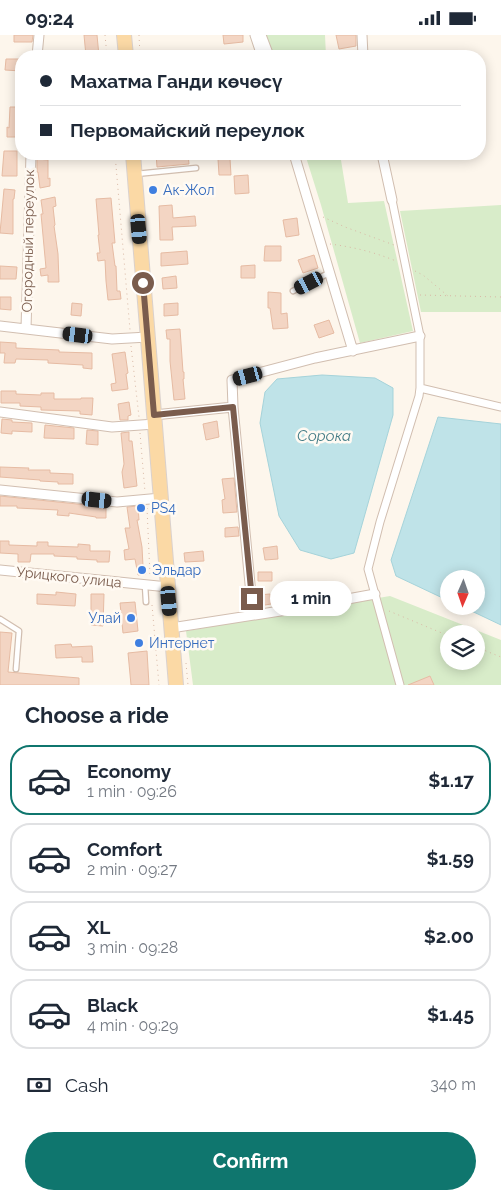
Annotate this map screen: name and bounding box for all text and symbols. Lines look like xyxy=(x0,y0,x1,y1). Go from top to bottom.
text: 09:24 xyxy=(25,7,74,29)
text: Махатма Ганди көчөсү xyxy=(70,70,282,92)
text: Первомайский переулок xyxy=(70,119,305,141)
street label: Огородный переулок xyxy=(19,169,37,313)
place label: Ак-Жол xyxy=(163,182,215,198)
marker: Ак-Жол xyxy=(147,184,159,196)
car xyxy=(130,213,147,245)
car xyxy=(292,270,325,296)
route start xyxy=(132,272,154,294)
car xyxy=(62,326,93,344)
car xyxy=(231,365,264,387)
water label: Сорока xyxy=(297,427,351,445)
car xyxy=(81,491,112,509)
place label: PS4 xyxy=(151,500,176,516)
marker: PS4 xyxy=(135,502,147,514)
place label: Эльдар xyxy=(152,562,202,578)
street label: Урицкого улица xyxy=(16,564,122,590)
marker: Эльдар xyxy=(136,564,148,576)
north arrow xyxy=(440,570,485,615)
map controls xyxy=(440,570,485,670)
callout: 1 min xyxy=(270,581,352,617)
car xyxy=(160,585,177,617)
route end xyxy=(241,588,263,610)
text: 1 min xyxy=(291,589,331,608)
place label: Улай xyxy=(88,610,121,626)
marker: Улай xyxy=(125,612,137,624)
button: layers xyxy=(440,625,485,670)
place label: Интернет xyxy=(149,635,215,651)
marker: Интернет xyxy=(133,637,145,649)
text: Choose a ride xyxy=(25,702,169,728)
icon: car xyxy=(27,758,72,803)
text: Economy xyxy=(87,760,171,782)
text: $1.17 xyxy=(428,769,474,791)
text: 1 min · 09:26 xyxy=(87,782,177,801)
icon: car xyxy=(27,836,72,881)
text: Comfort xyxy=(87,838,162,860)
text: $1.59 xyxy=(427,847,474,869)
text: 2 min · 09:27 xyxy=(87,860,177,879)
icon: car xyxy=(27,914,72,959)
text: XL xyxy=(87,916,110,938)
text: $2.00 xyxy=(424,925,474,947)
text: 3 min · 09:28 xyxy=(87,938,178,957)
icon: car xyxy=(27,992,72,1037)
text: Black xyxy=(87,994,138,1016)
text: $1.45 xyxy=(427,1003,474,1025)
text: 4 min · 09:29 xyxy=(87,1016,178,1035)
icon: cash xyxy=(25,1071,53,1099)
text: Cash xyxy=(65,1074,109,1096)
text: 340 m xyxy=(430,1075,476,1094)
button: Confirm xyxy=(25,1132,476,1190)

